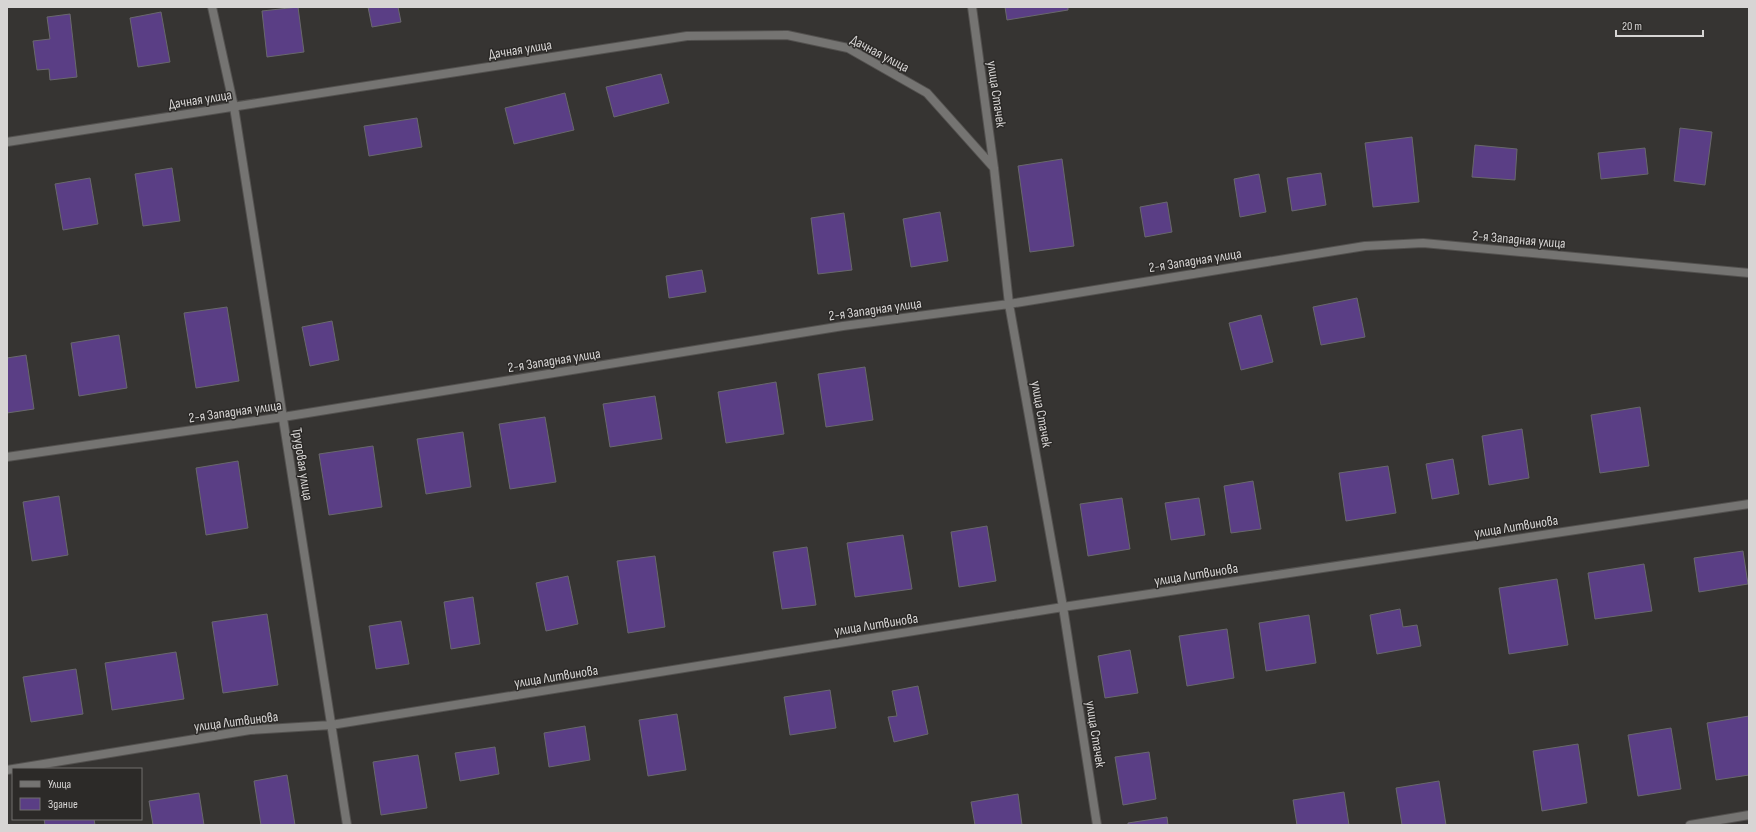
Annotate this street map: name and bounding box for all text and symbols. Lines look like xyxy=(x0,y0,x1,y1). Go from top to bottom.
scale bar xyxy=(1616,12,1703,38)
text: 20 m xyxy=(1622,19,1642,34)
street label: Дачная улица xyxy=(848,31,912,76)
street label: Дачная улица xyxy=(487,36,553,63)
street label: улица Стачек xyxy=(983,60,1010,129)
street label: Дачная улица xyxy=(167,86,233,113)
street label: 2-я Западная улица xyxy=(1472,227,1566,252)
street label: 2-я Западная улица xyxy=(1148,245,1243,276)
street label: 2-я Западная улица xyxy=(828,295,923,324)
street label: 2-я Западная улица xyxy=(507,345,602,376)
street label: улица Стачек xyxy=(1027,380,1056,449)
street label: 2-я Западная улица xyxy=(188,397,283,426)
street label: Трудовая улица xyxy=(288,426,317,502)
street label: улица Литвинова xyxy=(1473,511,1559,542)
street label: улица Литвинова xyxy=(1153,559,1239,590)
street label: улица Литвинова xyxy=(833,609,919,640)
street label: улица Литвинова xyxy=(513,661,599,692)
street label: улица Стачек xyxy=(1082,700,1109,769)
street label: улица Литвинова xyxy=(193,708,279,735)
legend xyxy=(12,768,142,820)
text: Улица xyxy=(48,777,72,792)
text: Здание xyxy=(48,797,78,812)

